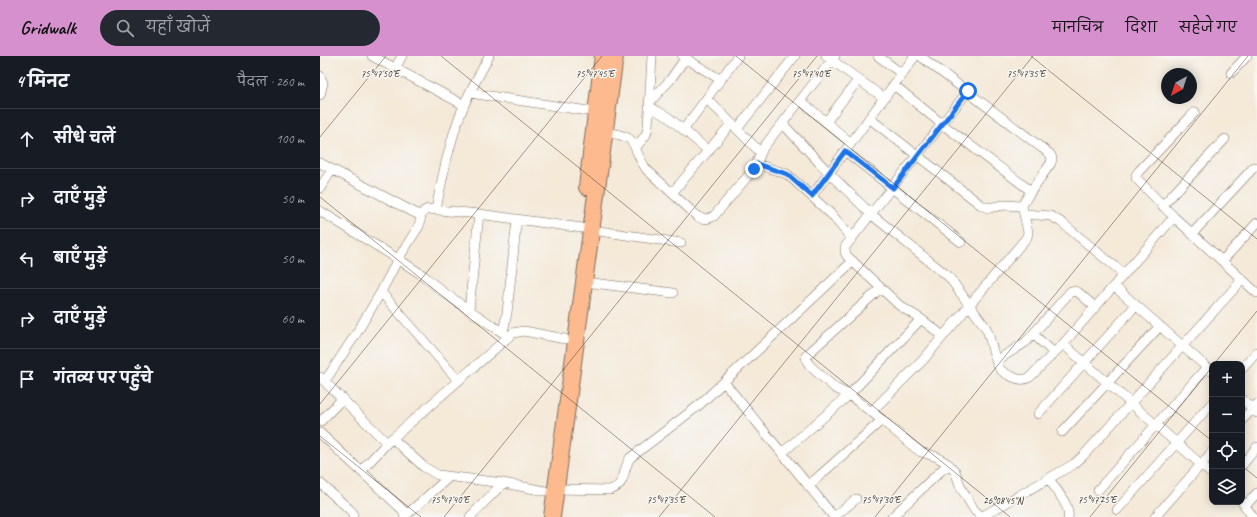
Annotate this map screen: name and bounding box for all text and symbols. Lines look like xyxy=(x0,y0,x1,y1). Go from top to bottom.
search box xyxy=(100,10,380,46)
text: Gridwalk xyxy=(20,16,76,40)
icon: search xyxy=(114,17,136,39)
text: यहाँ खोजें xyxy=(146,18,210,37)
text: मानचित्र xyxy=(1052,19,1103,36)
text: दिशा xyxy=(1125,19,1157,36)
text: सहेजे गए xyxy=(1179,19,1237,36)
text: 75°47'50"E xyxy=(361,67,401,80)
text: 75°47'45"E xyxy=(576,67,616,80)
text: 75°47'40"E xyxy=(792,67,832,80)
text: 75°47'35"E xyxy=(1007,67,1047,80)
north arrow xyxy=(1161,68,1197,104)
text: 4 मिनट xyxy=(16,71,69,92)
text: पैदल · 260 m xyxy=(237,74,304,90)
route start xyxy=(959,82,977,100)
icon: ahead xyxy=(16,128,38,150)
text: सीधे चलें xyxy=(54,129,115,148)
text: 100 m xyxy=(276,131,304,147)
route end xyxy=(745,160,763,178)
icon: right xyxy=(16,188,38,210)
text: दाएँ मुड़ें xyxy=(54,189,106,208)
text: 50 m xyxy=(282,191,304,207)
icon: left xyxy=(16,248,38,270)
text: बाएँ मुड़ें xyxy=(54,249,106,268)
text: 50 m xyxy=(282,251,304,267)
icon: right xyxy=(16,308,38,330)
text: दाएँ मुड़ें xyxy=(54,309,106,328)
text: 60 m xyxy=(282,311,304,327)
map controls xyxy=(1209,361,1245,505)
button: + xyxy=(1209,361,1245,397)
icon: arrive xyxy=(16,368,38,390)
text: गंतव्य पर पहुँचे xyxy=(54,369,152,388)
button: − xyxy=(1209,397,1245,433)
button: locate xyxy=(1209,433,1245,469)
button: layers xyxy=(1209,469,1245,505)
text: 75°47'40"E xyxy=(431,493,471,506)
text: 75°47'35"E xyxy=(647,493,687,506)
text: 75°47'30"E xyxy=(862,493,902,506)
text: 75°47'25"E xyxy=(1078,493,1118,506)
text: 26°08'45"N xyxy=(983,494,1025,507)

